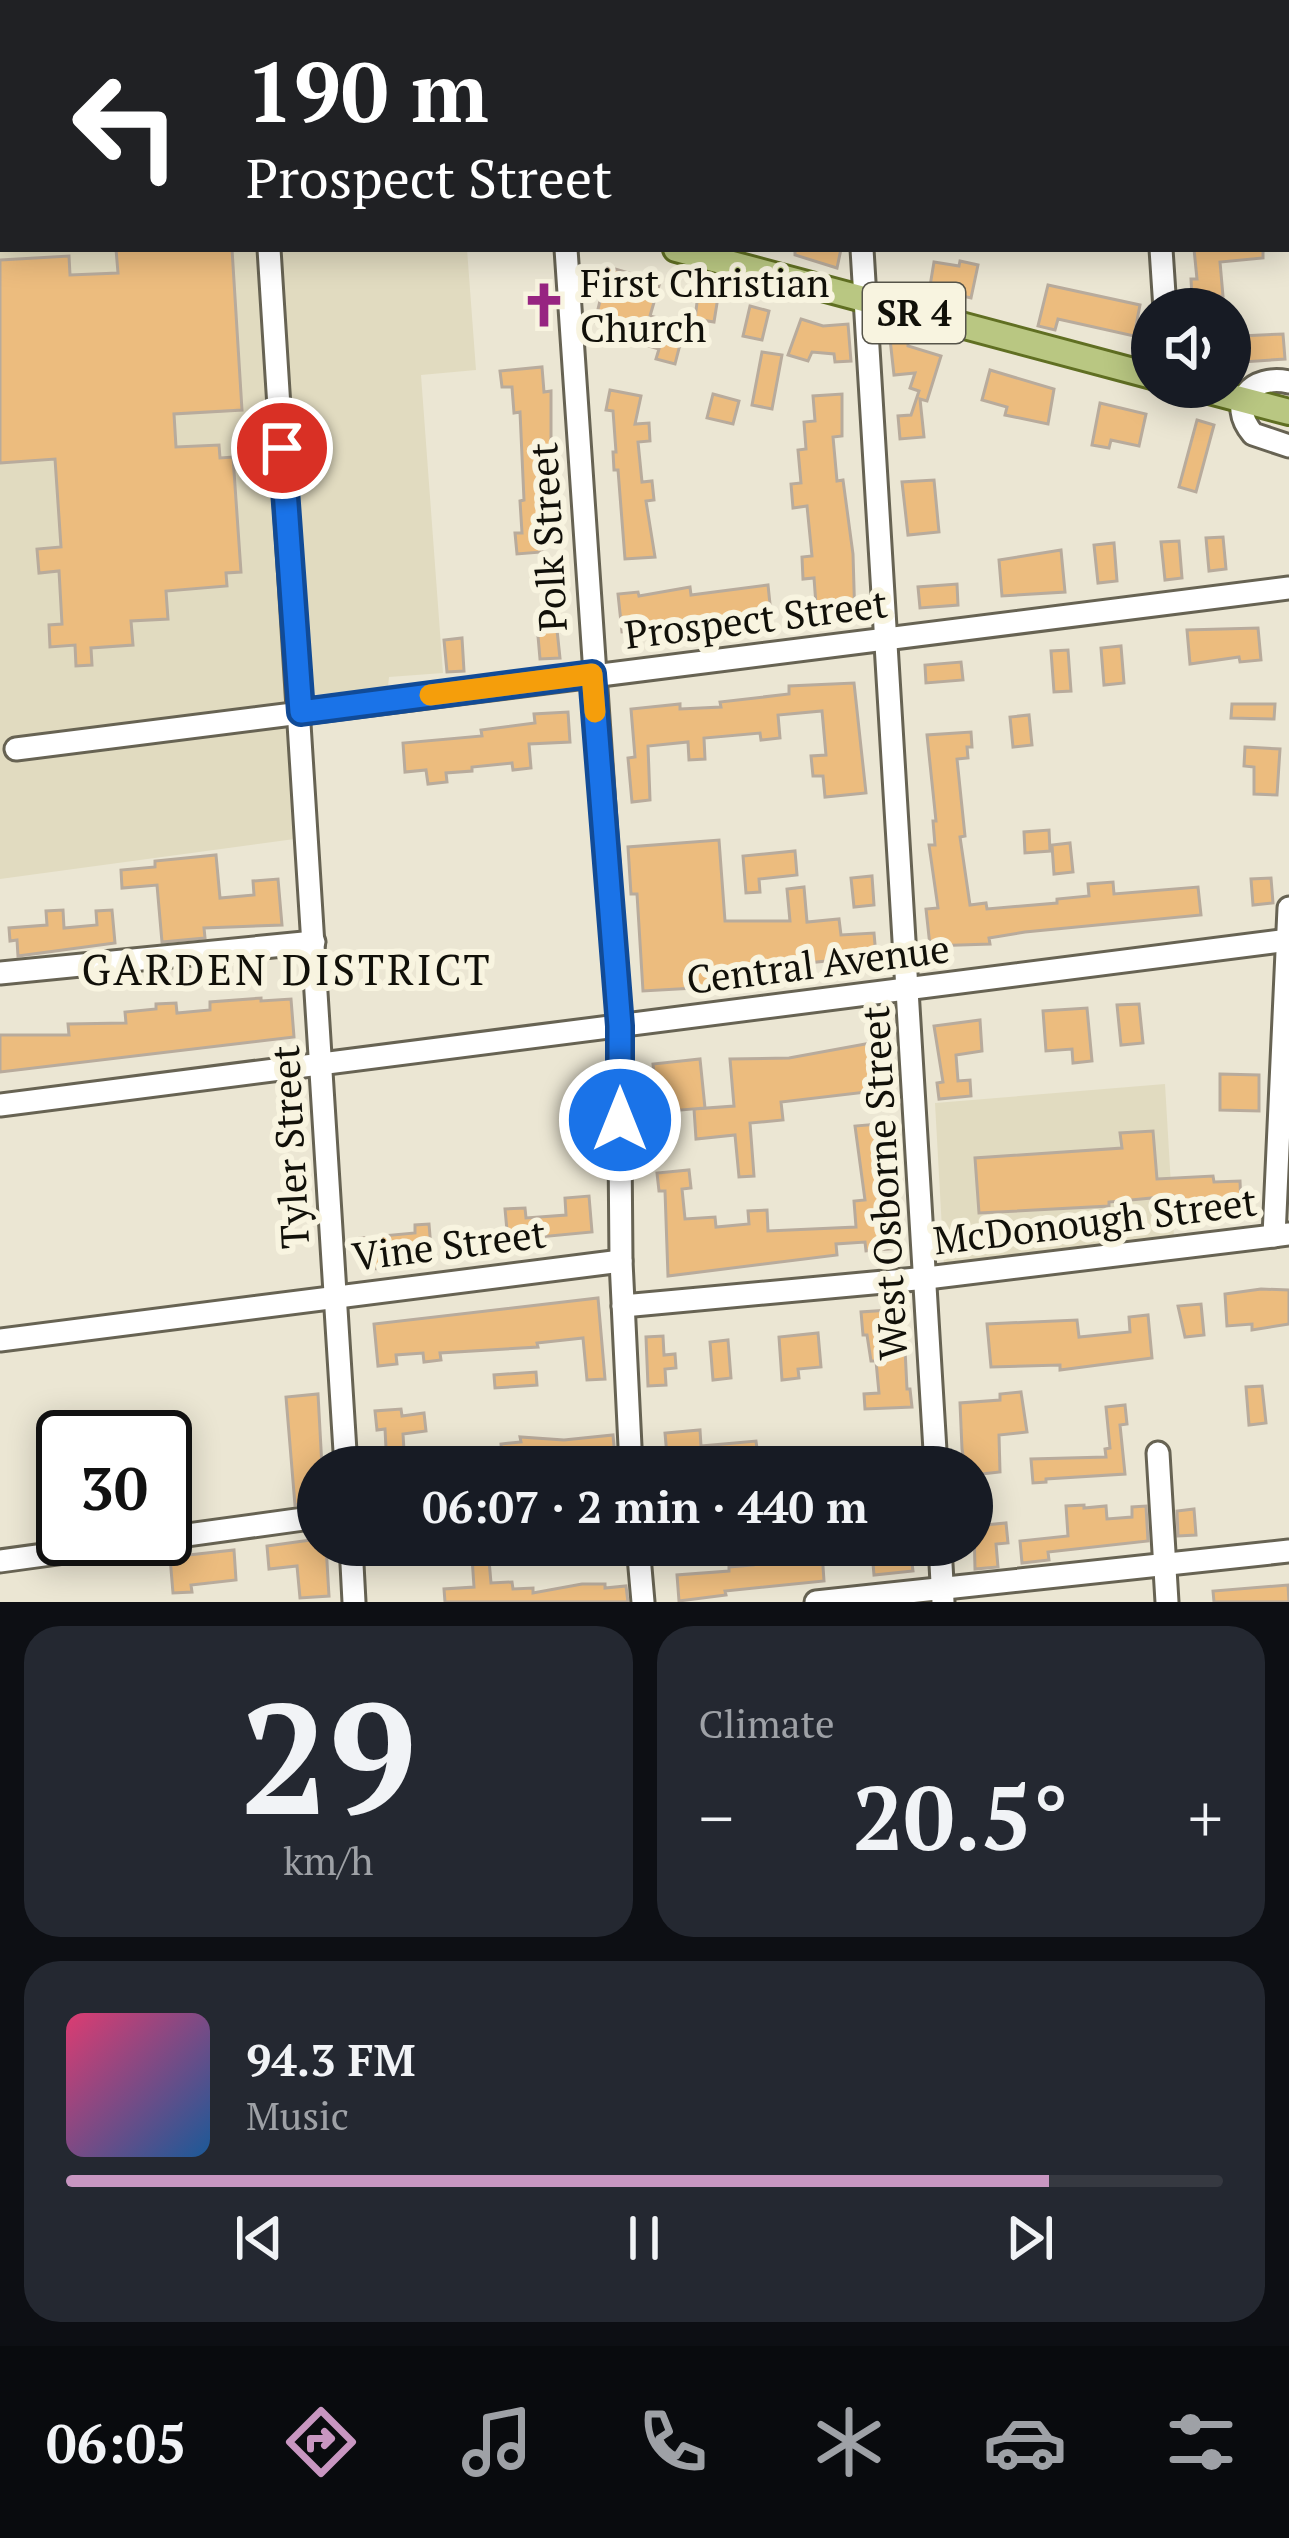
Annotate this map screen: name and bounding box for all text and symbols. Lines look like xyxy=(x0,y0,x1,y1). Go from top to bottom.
text: 190 m xyxy=(246,35,489,146)
icon: left xyxy=(48,48,204,204)
text: Prospect Street xyxy=(246,142,612,213)
place label: First Christian Church xyxy=(580,256,829,353)
church icon: First Christian Church xyxy=(519,280,569,330)
road number: SR 4 xyxy=(863,283,965,343)
map controls xyxy=(1131,288,1251,408)
button: sound xyxy=(1131,288,1251,408)
pin xyxy=(231,397,333,499)
icon: arrive xyxy=(249,415,315,481)
street label: Polk Street xyxy=(516,441,578,633)
street label: Prospect Street xyxy=(621,576,890,660)
street label: Central Avenue xyxy=(684,921,952,1005)
district label: GARDEN DISTRICT xyxy=(81,941,493,997)
street label: West Osborne Street xyxy=(848,1005,918,1361)
street label: Tyler Street xyxy=(258,1044,320,1250)
position arrow xyxy=(557,1057,683,1183)
street label: McDonough Street xyxy=(930,1174,1259,1266)
street label: Vine Street xyxy=(349,1206,549,1282)
speed limit sign: 30 xyxy=(36,1410,192,1566)
text: 06:07 · 2 min · 440 m xyxy=(422,1476,868,1536)
text: 29 xyxy=(240,1652,416,1859)
text: Climate xyxy=(699,1697,835,1749)
text: 20.5° xyxy=(853,1756,1069,1876)
text: − xyxy=(699,1773,734,1861)
text: + xyxy=(1188,1773,1223,1861)
text: km/h xyxy=(283,1834,373,1886)
text: 94.3 FM xyxy=(246,2029,415,2089)
text: Music xyxy=(246,2089,349,2141)
icon: previous xyxy=(226,2205,292,2271)
icon: pause xyxy=(611,2205,677,2271)
icon: next xyxy=(997,2205,1063,2271)
icon: directions xyxy=(279,2400,363,2484)
icon: music xyxy=(455,2400,539,2484)
icon: phone xyxy=(631,2400,715,2484)
icon: climate xyxy=(807,2400,891,2484)
icon: car xyxy=(983,2400,1067,2484)
icon: filters xyxy=(1159,2400,1243,2484)
text: 06:05 xyxy=(46,2407,187,2478)

